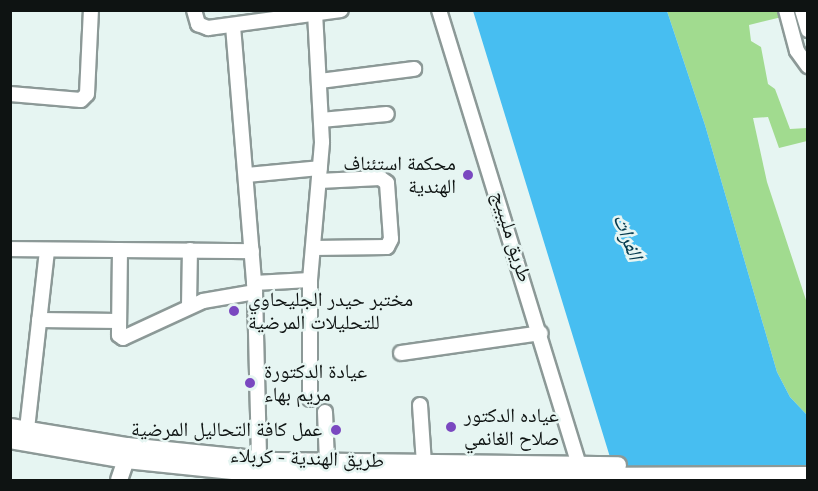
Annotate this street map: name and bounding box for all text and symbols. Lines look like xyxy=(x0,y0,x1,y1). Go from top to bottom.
place label: محكمة استئناف الهندية xyxy=(343,152,456,199)
marker: محكمة استئناف الهندية xyxy=(461,168,475,182)
street label: طريق مليبيج xyxy=(486,189,536,285)
water label: الفرات xyxy=(607,210,647,264)
place label: مختبر حيدر الجليحاوي للتحليلات المرضية xyxy=(248,288,413,335)
marker: مختبر حيدر الجليحاوي للتحليلات المرضية xyxy=(225,302,243,320)
place label: عيادة الدكتورة مريم بهاء xyxy=(264,360,367,407)
marker: عيادة الدكتورة مريم بهاء xyxy=(241,374,259,392)
place label: عياده الدكتور صلاح الغانمي xyxy=(464,404,559,451)
place label: عمل كافة التحاليل المرضية xyxy=(131,418,322,442)
marker: عياده الدكتور صلاح الغانمي xyxy=(442,418,460,436)
marker: عمل كافة التحاليل المرضية xyxy=(327,421,345,439)
street label: طريق الهندية - كربلاء xyxy=(230,444,384,474)

